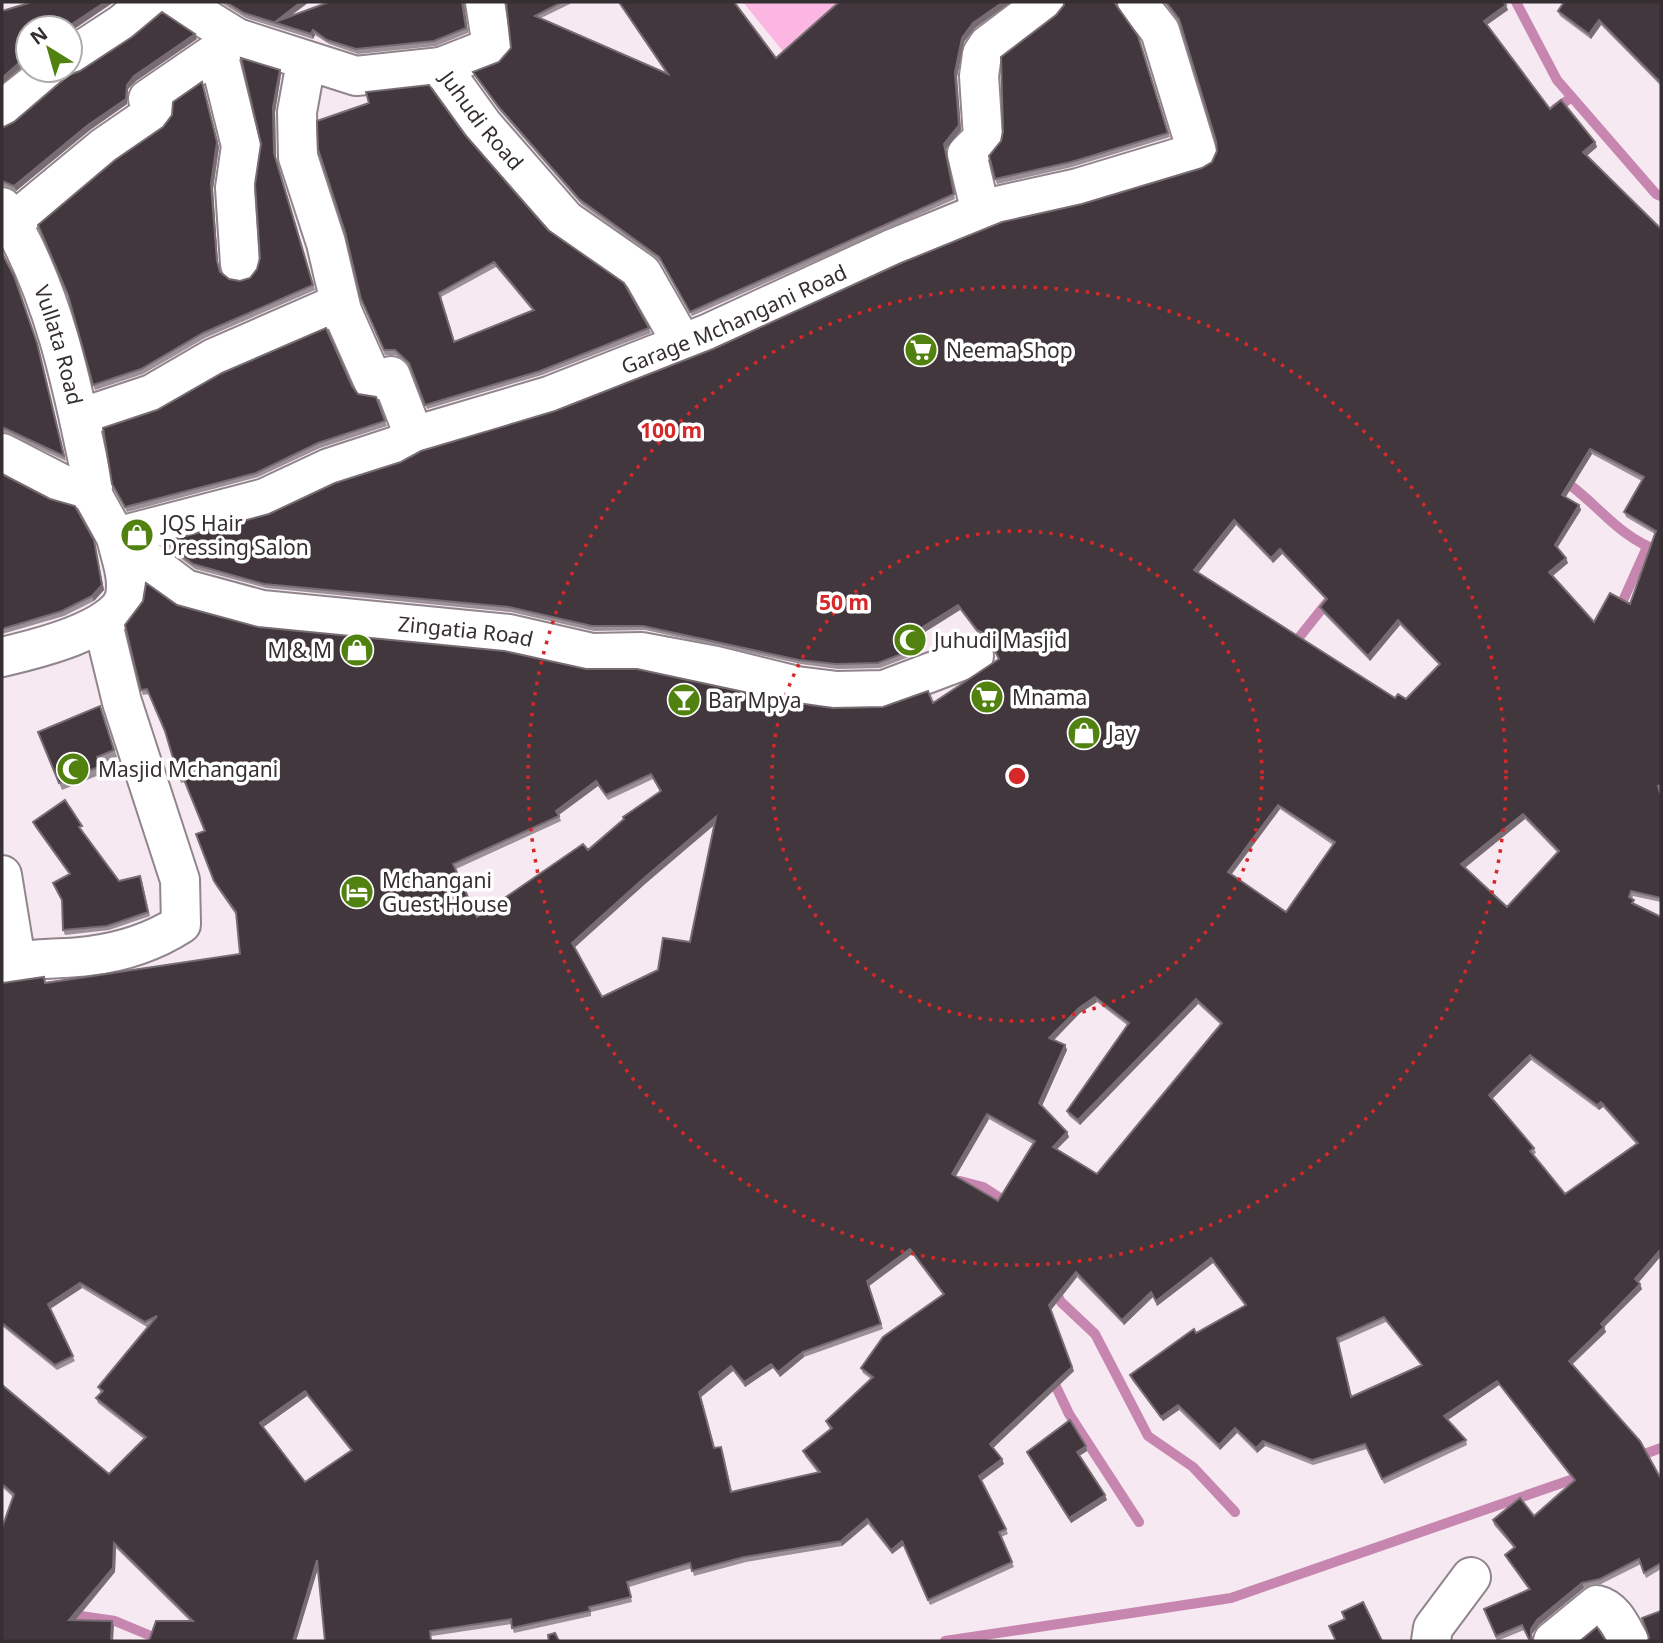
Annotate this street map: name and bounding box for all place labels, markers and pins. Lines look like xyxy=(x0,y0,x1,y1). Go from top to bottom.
supermarket icon: Neema Shop xyxy=(902,331,940,369)
place label: Neema Shop xyxy=(946,336,1073,364)
place label: JQS Hair Dressing Salon xyxy=(160,509,309,561)
shop icon: JQS Hair Dressing Salon xyxy=(118,516,156,554)
mosque icon: Juhudi Masjid xyxy=(891,621,929,659)
place label: Juhudi Masjid xyxy=(932,626,1067,654)
shop icon: M & M xyxy=(338,631,376,669)
place label: M & M xyxy=(268,636,332,664)
supermarket icon: Mnama xyxy=(968,678,1006,716)
bar icon: Bar Mpya xyxy=(665,681,703,719)
place label: Mnama xyxy=(1012,683,1087,711)
place label: Bar Mpya xyxy=(708,686,802,714)
shop icon: Jay xyxy=(1065,714,1103,752)
place label: Jay xyxy=(1106,719,1137,747)
mosque icon: Masjid Mchangani xyxy=(54,750,92,788)
place label: Masjid Mchangani xyxy=(98,755,278,783)
centre of rings xyxy=(1005,764,1029,788)
place label: Mchangani Guest House xyxy=(382,866,508,918)
hotel icon: Mchangani Guest House xyxy=(338,873,376,911)

